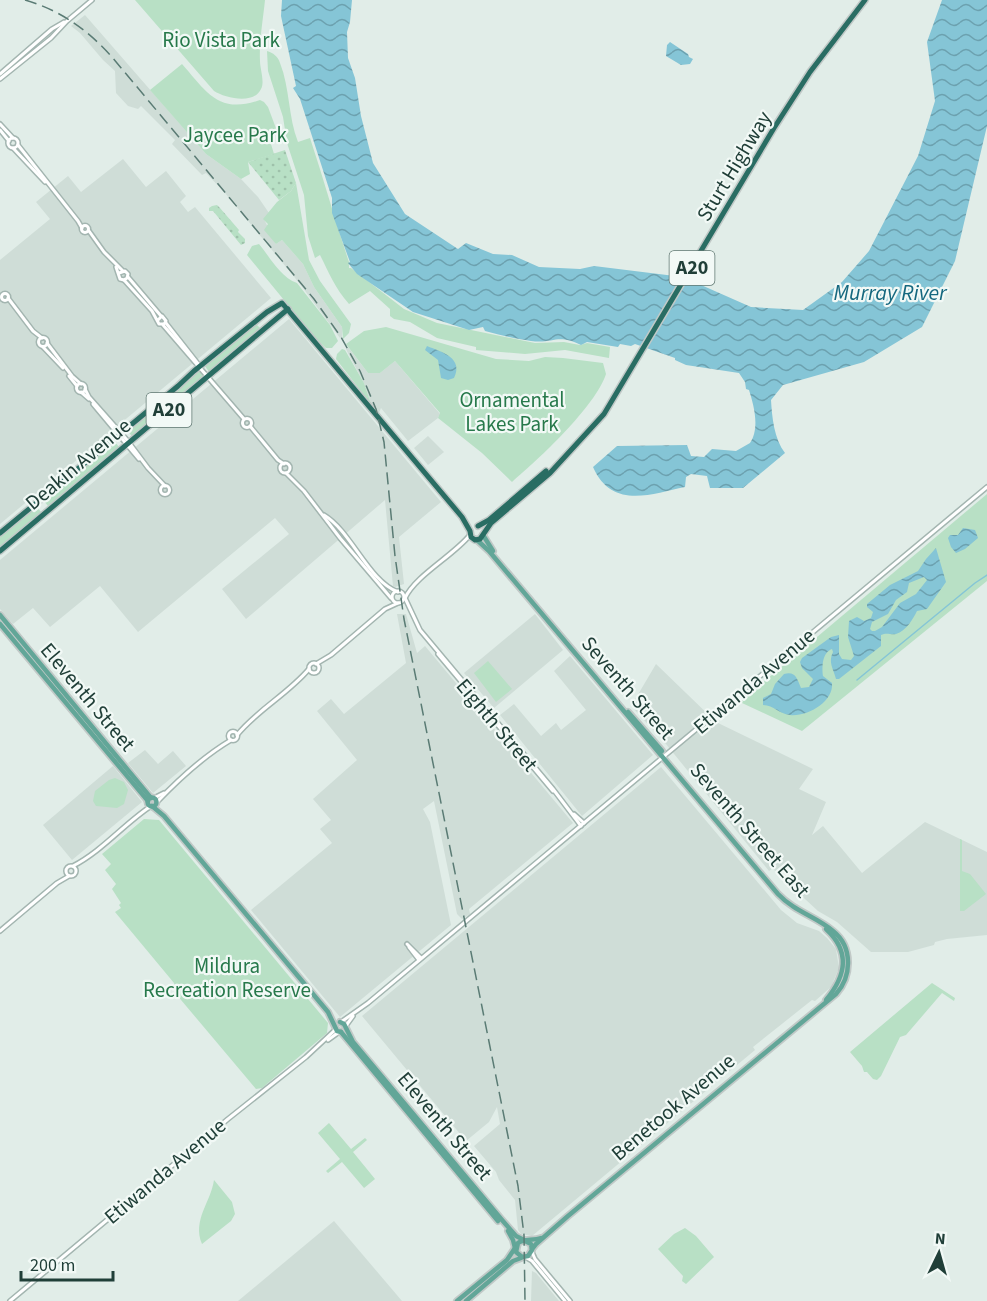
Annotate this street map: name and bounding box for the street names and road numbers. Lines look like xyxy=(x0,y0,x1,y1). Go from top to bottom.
street label: Sturt Highway xyxy=(689,105,779,227)
road number: A20 xyxy=(670,251,714,285)
road number: A20 xyxy=(146,393,192,427)
street label: Deakin Avenue xyxy=(19,411,137,517)
street label: Etiwanda Avenue xyxy=(687,621,821,741)
street label: Seventh Street xyxy=(574,630,682,746)
street label: Eleventh Street xyxy=(33,636,143,758)
street label: Eighth Street xyxy=(449,672,545,778)
street label: Seventh Street East xyxy=(683,756,817,904)
street label: Benetook Avenue xyxy=(605,1046,741,1168)
street label: Eleventh Street xyxy=(390,1065,500,1187)
street label: Etiwanda Avenue xyxy=(98,1111,232,1231)

